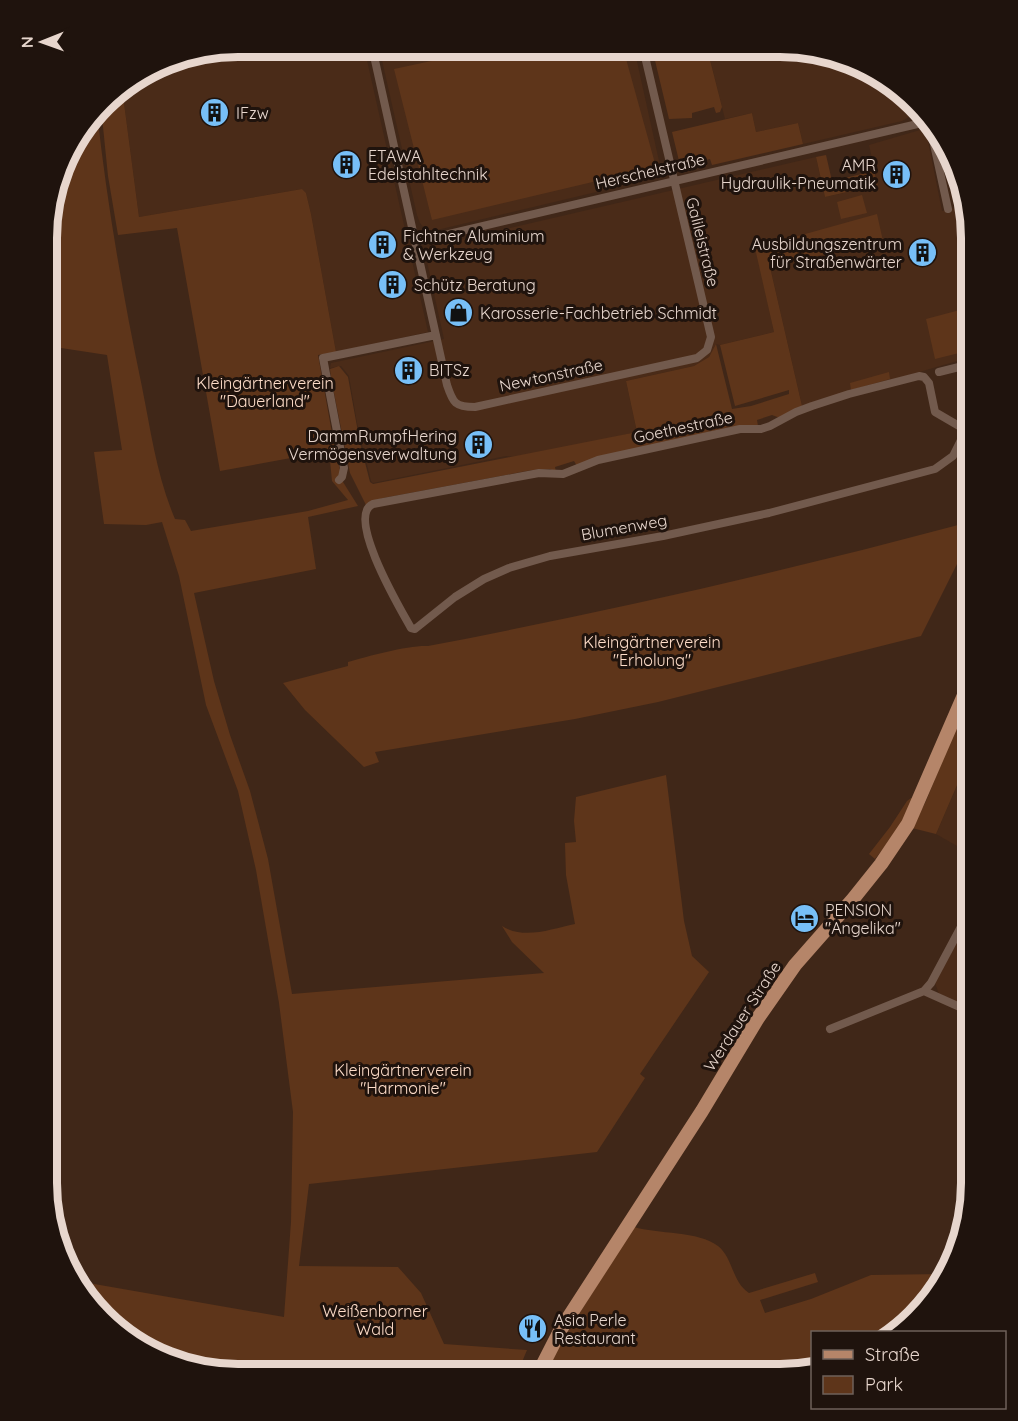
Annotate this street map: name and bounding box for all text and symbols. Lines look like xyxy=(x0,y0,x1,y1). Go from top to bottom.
north arrow xyxy=(12,12,72,72)
text: N xyxy=(17,36,37,48)
building icon: IFzw xyxy=(199,97,231,129)
place label: IFzw xyxy=(236,103,269,123)
place label: ETAWA Edelstahltechnik xyxy=(368,146,488,184)
building icon: ETAWA Edelstahltechnik xyxy=(331,149,363,181)
street label: Herschelstraße xyxy=(593,149,707,193)
place label: AMR Hydraulik-Pneumatik xyxy=(721,155,876,193)
building icon: AMR Hydraulik-Pneumatik xyxy=(881,158,913,190)
street label: Galileistraße xyxy=(682,195,724,289)
place label: Fichtner Aluminium & Werkzeug xyxy=(403,226,545,264)
building icon: Fichtner Aluminium & Werkzeug xyxy=(366,229,398,261)
place label: Ausbildungszentrum für Straßenwärter xyxy=(752,234,902,272)
building icon: Ausbildungszentrum für Straßenwärter xyxy=(907,237,939,269)
building icon: Schütz Beratung xyxy=(377,269,409,301)
place label: Schütz Beratung xyxy=(414,275,536,295)
shop icon: Karosserie-Fachbetrieb Schmidt xyxy=(443,297,475,329)
place label: Karosserie-Fachbetrieb Schmidt xyxy=(480,303,717,323)
building icon: BITSz xyxy=(392,354,424,386)
street label: Newtonstraße xyxy=(498,354,604,396)
place label: BITSz xyxy=(429,360,470,380)
park label: Kleingärtnerverein "Dauerland" xyxy=(196,373,334,411)
street label: Goethestraße xyxy=(632,407,734,447)
place label: DammRumpfHering Vermögensverwaltung xyxy=(288,426,457,464)
building icon: DammRumpfHering Vermögensverwaltung xyxy=(462,429,494,461)
street label: Blumenweg xyxy=(579,510,669,544)
park label: Kleingärtnerverein "Erholung" xyxy=(583,632,721,670)
place label: PENSION "Angelika" xyxy=(825,900,901,938)
hotel icon: PENSION "Angelika" xyxy=(788,903,820,935)
street label: Werdauer Straße xyxy=(699,957,785,1075)
park label: Kleingärtnerverein "Harmonie" xyxy=(334,1060,472,1098)
park label: Weißenborner Wald xyxy=(322,1301,428,1339)
place label: Asia Perle Restaurant xyxy=(554,1310,636,1348)
restaurant icon: Asia Perle Restaurant xyxy=(517,1313,549,1345)
legend xyxy=(811,1331,1006,1409)
text: Straße xyxy=(865,1343,920,1366)
text: Park xyxy=(865,1373,903,1396)

